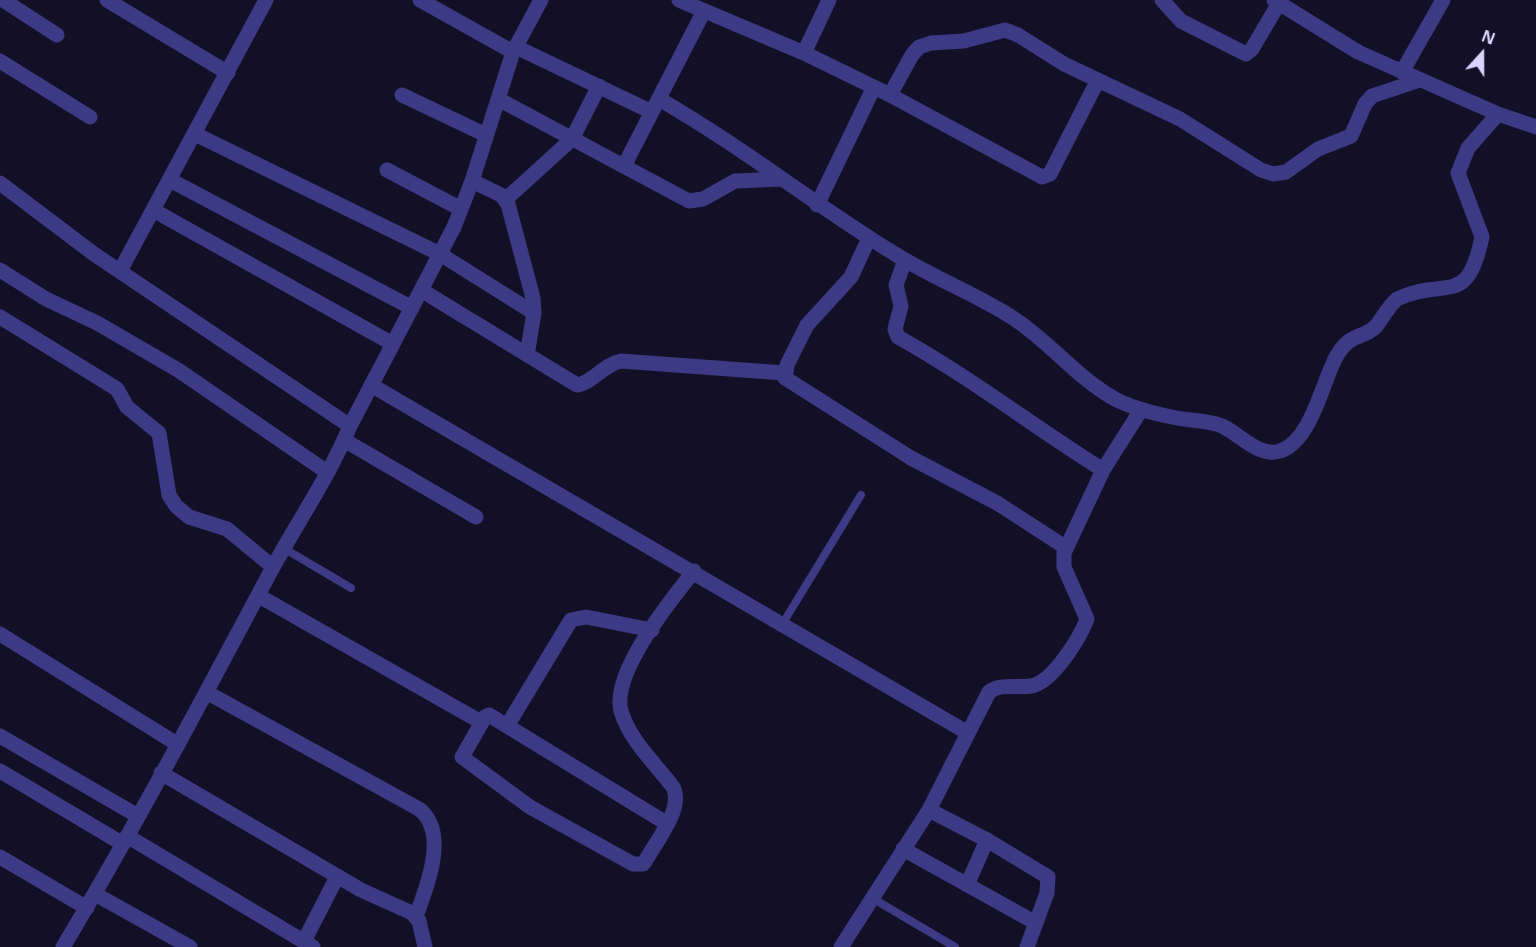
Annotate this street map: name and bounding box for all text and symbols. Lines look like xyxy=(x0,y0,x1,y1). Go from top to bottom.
north arrow xyxy=(1452,24,1512,84)
text: N xyxy=(1478,25,1498,50)

